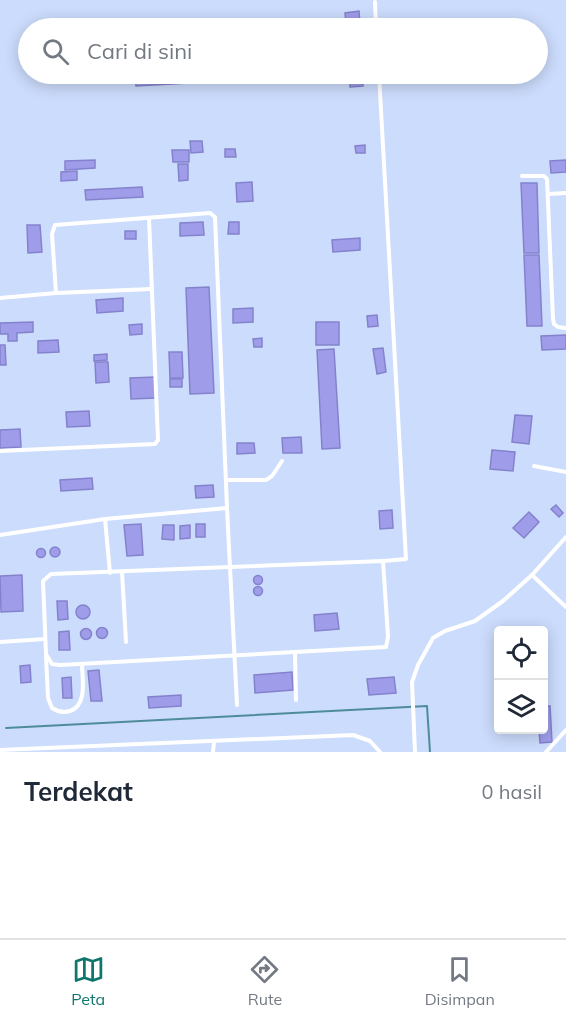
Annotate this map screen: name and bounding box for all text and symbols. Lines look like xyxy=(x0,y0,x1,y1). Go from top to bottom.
search box xyxy=(18,18,548,84)
icon: search xyxy=(39,35,72,68)
text: Cari di sini xyxy=(87,37,192,65)
map controls xyxy=(494,626,548,734)
button: locate xyxy=(494,626,548,680)
button: layers xyxy=(494,680,548,734)
text: Terdekat xyxy=(24,775,133,808)
text: 0 hasil xyxy=(482,779,542,804)
tab: Peta xyxy=(71,953,105,1009)
tab: Rute xyxy=(248,953,282,1009)
tab: Disimpan xyxy=(425,953,495,1009)

